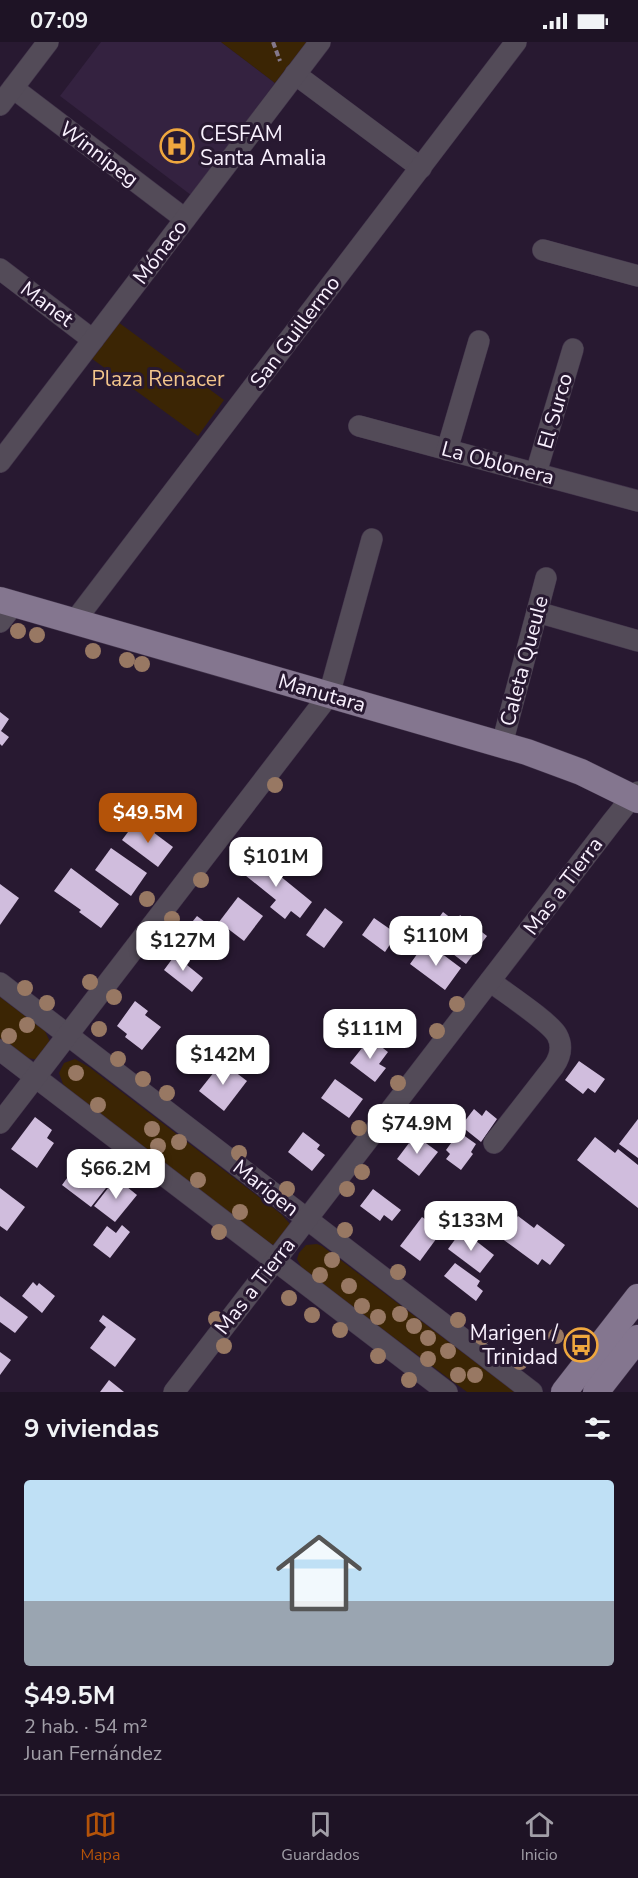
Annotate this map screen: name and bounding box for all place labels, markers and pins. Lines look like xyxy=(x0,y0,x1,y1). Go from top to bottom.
place label: CESFAM Santa Amalia xyxy=(200,120,326,172)
hospital icon: CESFAM Santa Amalia xyxy=(159,128,195,164)
pin: $49.5M xyxy=(99,793,197,844)
pin: $101M xyxy=(234,837,318,888)
pin: $110M xyxy=(394,916,478,967)
pin: $127M xyxy=(141,921,225,972)
pin: $111M xyxy=(328,1009,412,1060)
pin: $142M xyxy=(181,1035,265,1086)
pin: $74.9M xyxy=(368,1104,466,1155)
pin: $66.2M xyxy=(67,1149,165,1200)
pin: $133M xyxy=(429,1201,513,1252)
place label: Marigen / Trinidad xyxy=(470,1319,559,1371)
bus stop icon: Marigen / Trinidad xyxy=(563,1327,599,1363)

